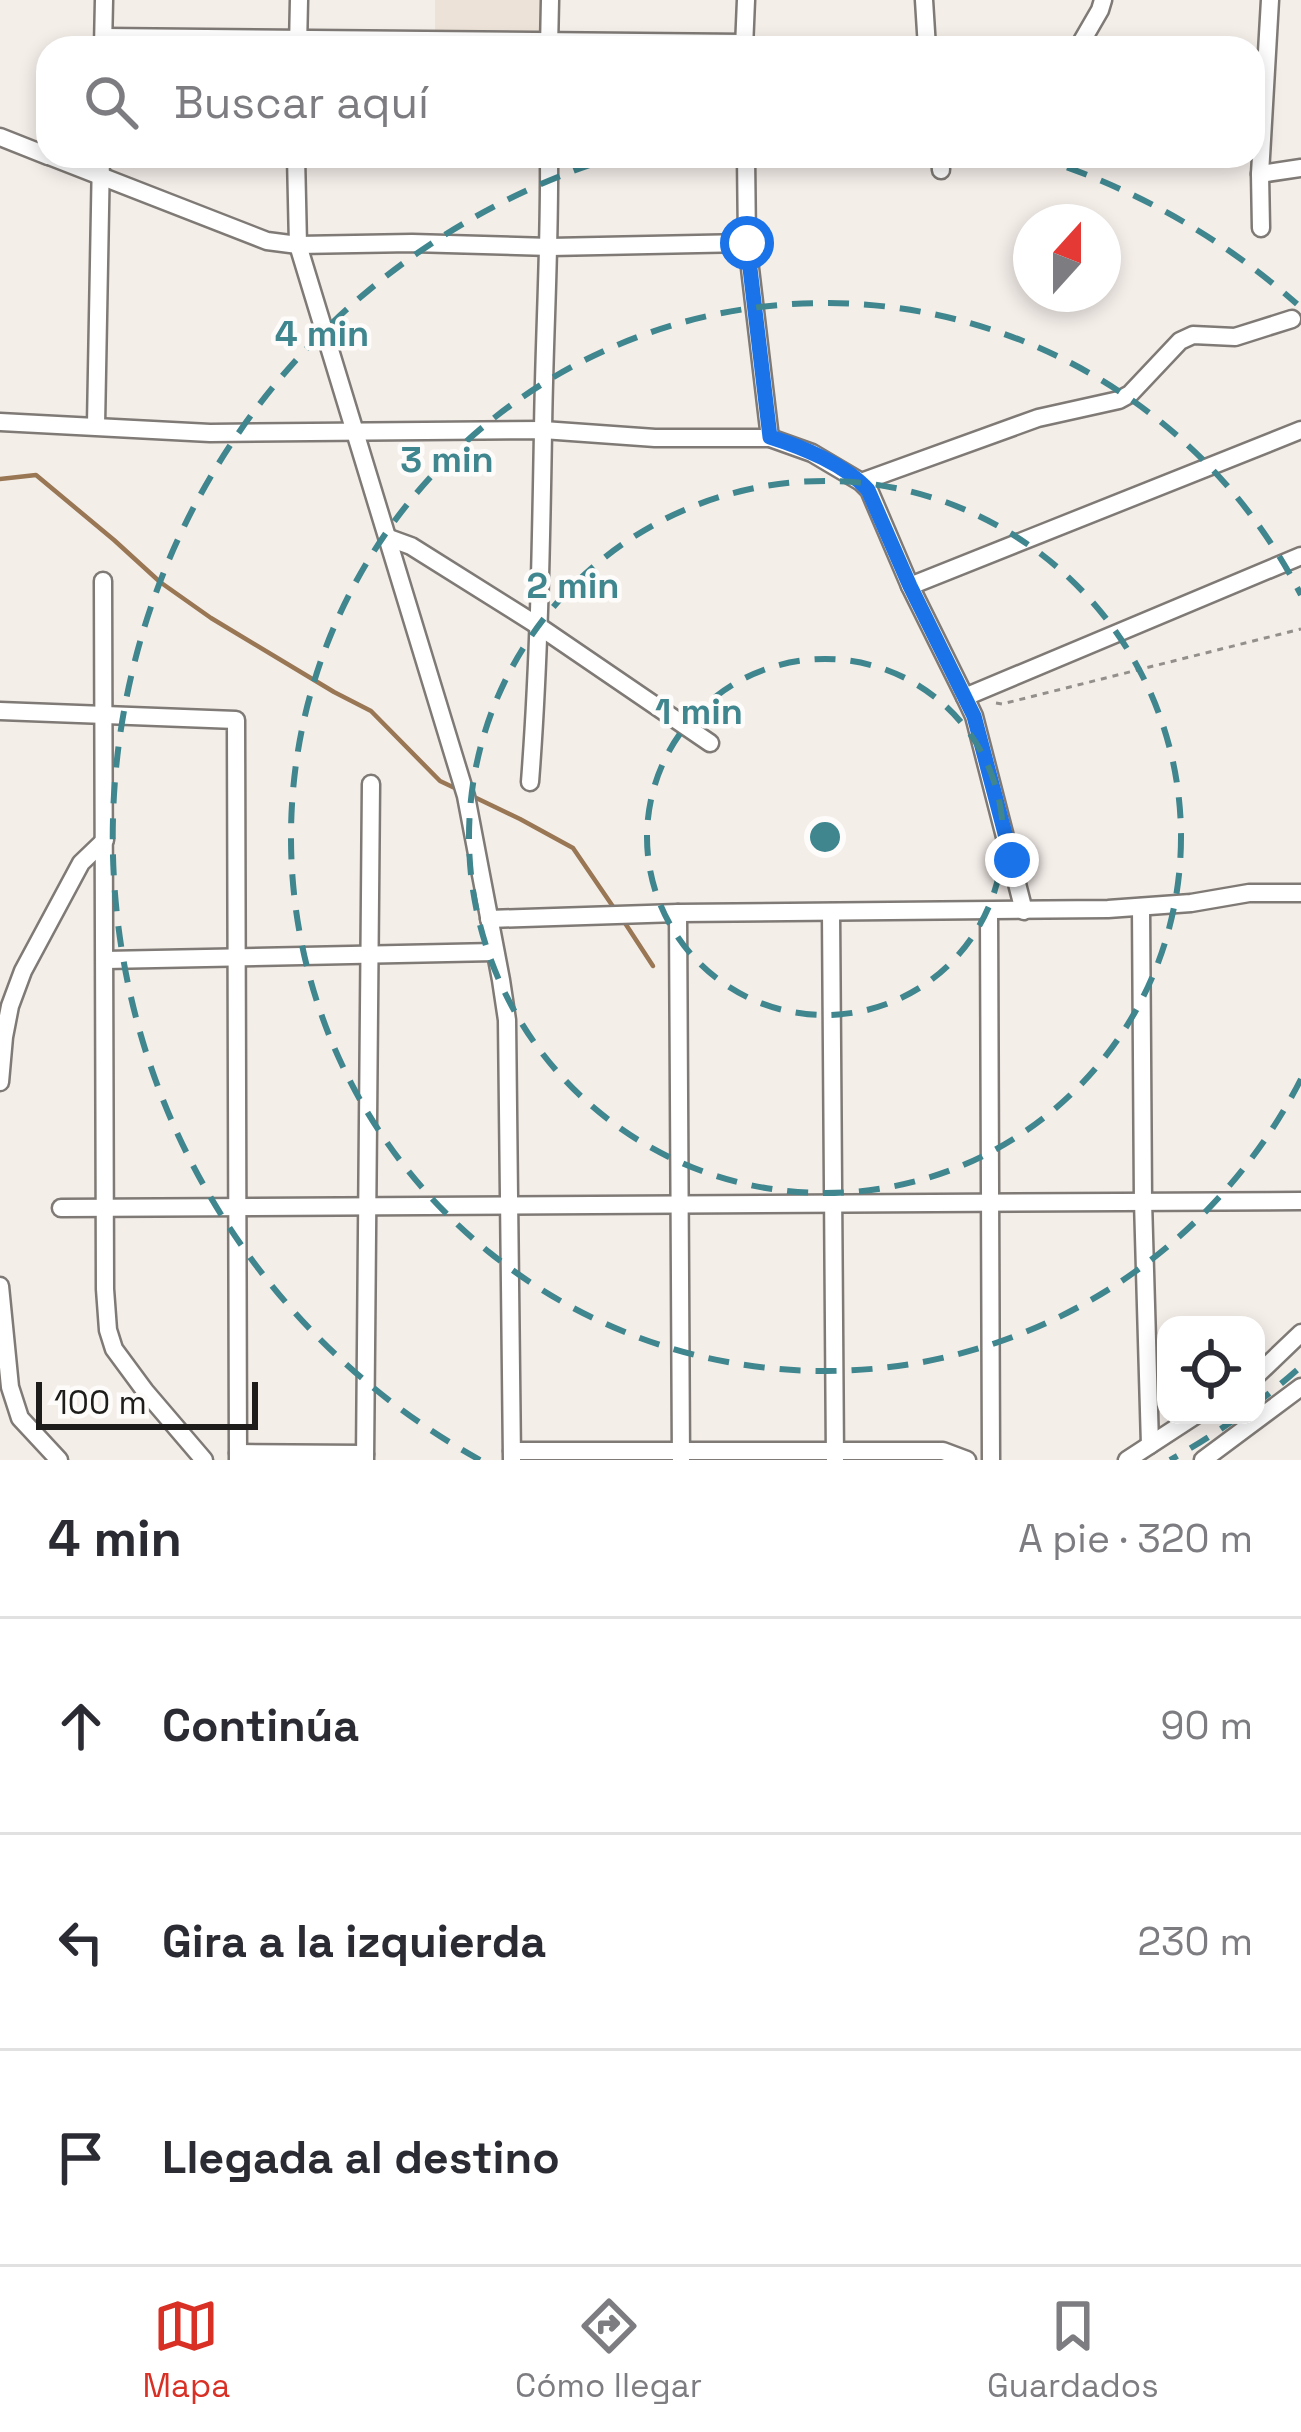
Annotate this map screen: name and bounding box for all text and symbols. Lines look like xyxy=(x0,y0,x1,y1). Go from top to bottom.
search box xyxy=(36,36,1265,168)
icon: search xyxy=(78,69,144,135)
text: Buscar aquí xyxy=(174,74,429,131)
north arrow xyxy=(1013,204,1121,312)
route start xyxy=(720,216,774,270)
text: 4 min xyxy=(275,311,369,357)
text: 3 min xyxy=(400,437,494,483)
text: 2 min xyxy=(526,563,620,609)
text: 1 min xyxy=(655,689,743,735)
centre of rings xyxy=(804,816,846,858)
route end xyxy=(985,833,1039,887)
map controls xyxy=(1157,1316,1265,1424)
button: locate xyxy=(1157,1316,1265,1424)
scale bar xyxy=(36,1376,258,1429)
text: 100 m xyxy=(54,1382,147,1424)
text: 4 min xyxy=(48,1506,182,1571)
text: A pie · 320 m xyxy=(1018,1514,1253,1563)
icon: ahead xyxy=(48,1693,114,1759)
text: Continúa xyxy=(162,1697,359,1754)
text: 90 m xyxy=(1161,1701,1253,1750)
icon: left xyxy=(48,1909,114,1975)
text: Gira a la izquierda xyxy=(162,1913,546,1970)
text: 230 m xyxy=(1138,1917,1253,1966)
icon: arrive xyxy=(48,2125,114,2191)
text: Llegada al destino xyxy=(162,2129,560,2186)
tab: Mapa xyxy=(142,2293,230,2407)
tab: Cómo llegar xyxy=(515,2293,702,2407)
tab: Guardados xyxy=(987,2293,1159,2407)

